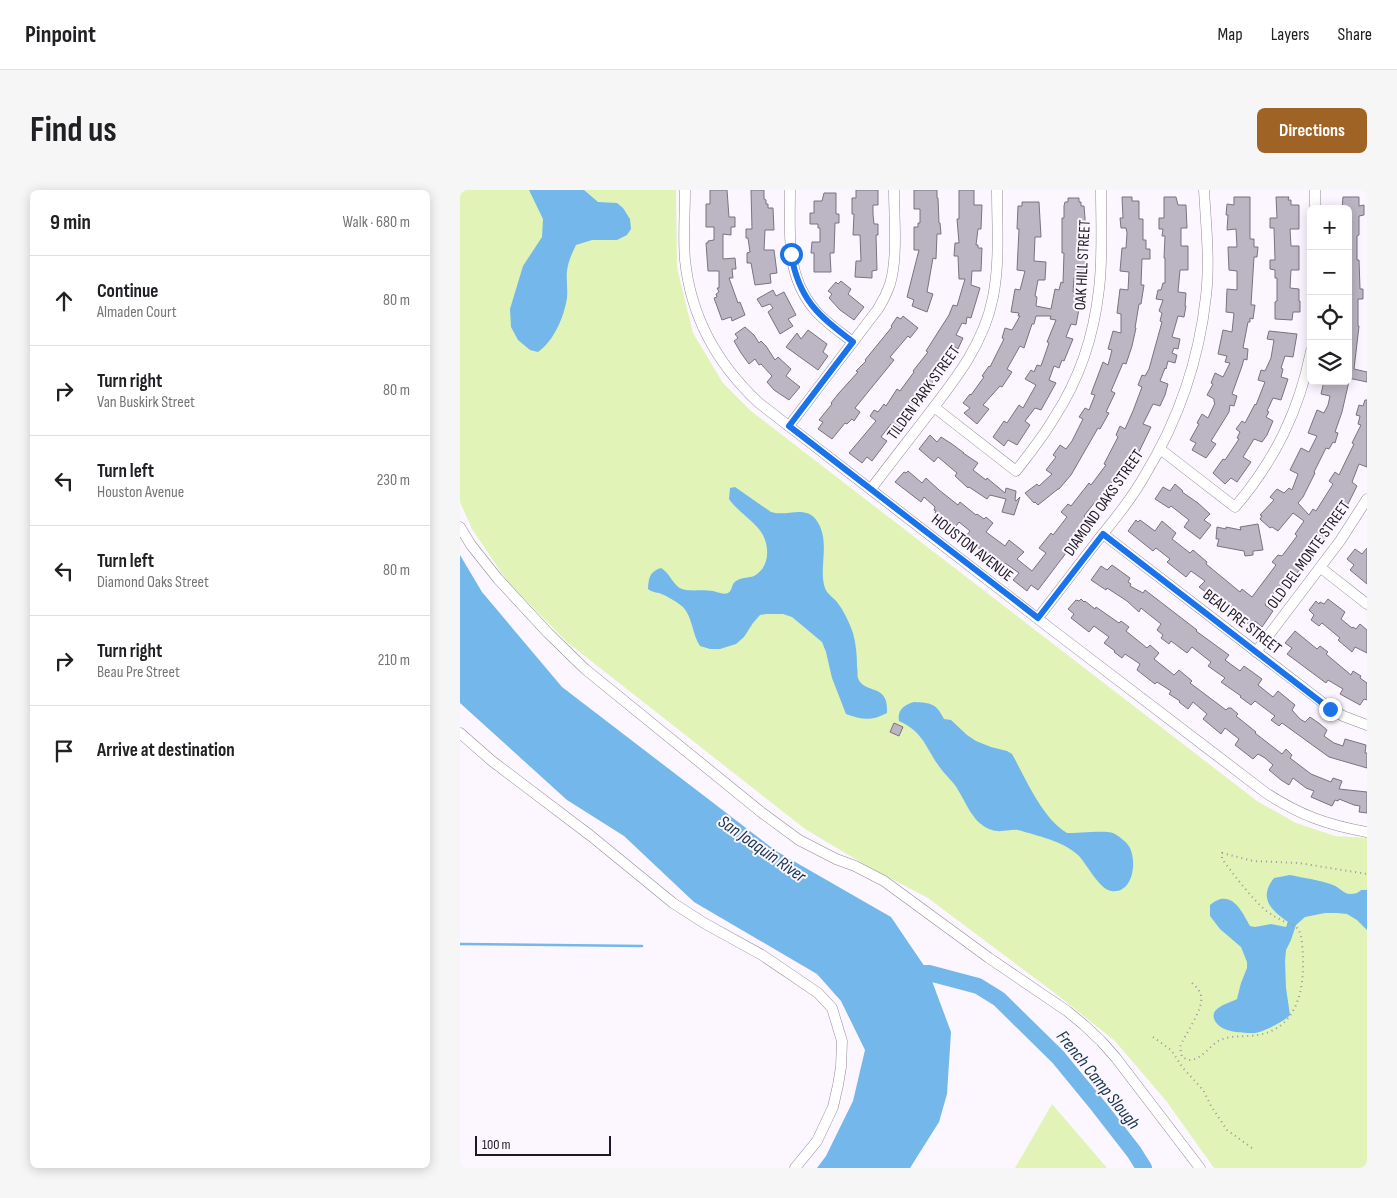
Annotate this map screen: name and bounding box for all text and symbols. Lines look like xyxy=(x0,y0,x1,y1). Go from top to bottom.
text: Pinpoint xyxy=(25,20,96,49)
text: Map xyxy=(1218,24,1243,45)
text: Layers xyxy=(1271,24,1310,45)
text: Share xyxy=(1338,24,1372,45)
button: Directions xyxy=(1257,108,1367,153)
text: Find us xyxy=(30,109,117,152)
map controls xyxy=(1307,205,1352,385)
button: + xyxy=(1307,205,1352,250)
text: 9 min xyxy=(50,210,91,235)
text: Walk · 680 m xyxy=(343,213,410,232)
street label: OAK HILL STREET xyxy=(1071,219,1095,311)
route start xyxy=(780,243,803,266)
button: − xyxy=(1307,250,1352,295)
text: Continue xyxy=(97,280,158,303)
icon: ahead xyxy=(50,287,78,315)
text: 80 m xyxy=(383,291,410,310)
button: locate xyxy=(1307,295,1352,340)
text: Almaden Court xyxy=(97,303,177,322)
button: layers xyxy=(1307,340,1352,385)
street label: TILDEN PARK STREET xyxy=(884,342,965,444)
text: Turn right xyxy=(97,370,162,393)
icon: right xyxy=(50,377,78,405)
text: 80 m xyxy=(383,381,410,400)
text: Van Buskirk Street xyxy=(97,393,195,412)
street label: DIAMOND OAKS STREET xyxy=(1060,446,1148,560)
text: Turn left xyxy=(97,460,154,483)
icon: left xyxy=(50,467,78,495)
text: 230 m xyxy=(377,471,410,490)
text: Houston Avenue xyxy=(97,483,184,502)
street label: OLD DEL MONTE STREET xyxy=(1264,497,1355,613)
street label: HOUSTON AVENUE xyxy=(927,510,1017,586)
text: Turn left xyxy=(97,550,154,573)
icon: left xyxy=(50,557,78,585)
text: 80 m xyxy=(383,561,410,580)
text: Diamond Oaks Street xyxy=(97,573,209,592)
street label: BEAU PRE STREET xyxy=(1199,585,1285,659)
text: Turn right xyxy=(97,640,162,663)
icon: right xyxy=(50,647,78,675)
text: 210 m xyxy=(378,651,410,670)
text: Beau Pre Street xyxy=(97,663,180,682)
route end xyxy=(1319,698,1342,721)
icon: arrive xyxy=(50,737,78,765)
text: Arrive at destination xyxy=(97,739,235,762)
water label: San Joaquin River xyxy=(714,811,811,887)
water label: French Camp Slough xyxy=(1052,1026,1144,1134)
scale bar xyxy=(475,1133,611,1156)
text: 100 m xyxy=(482,1136,511,1153)

